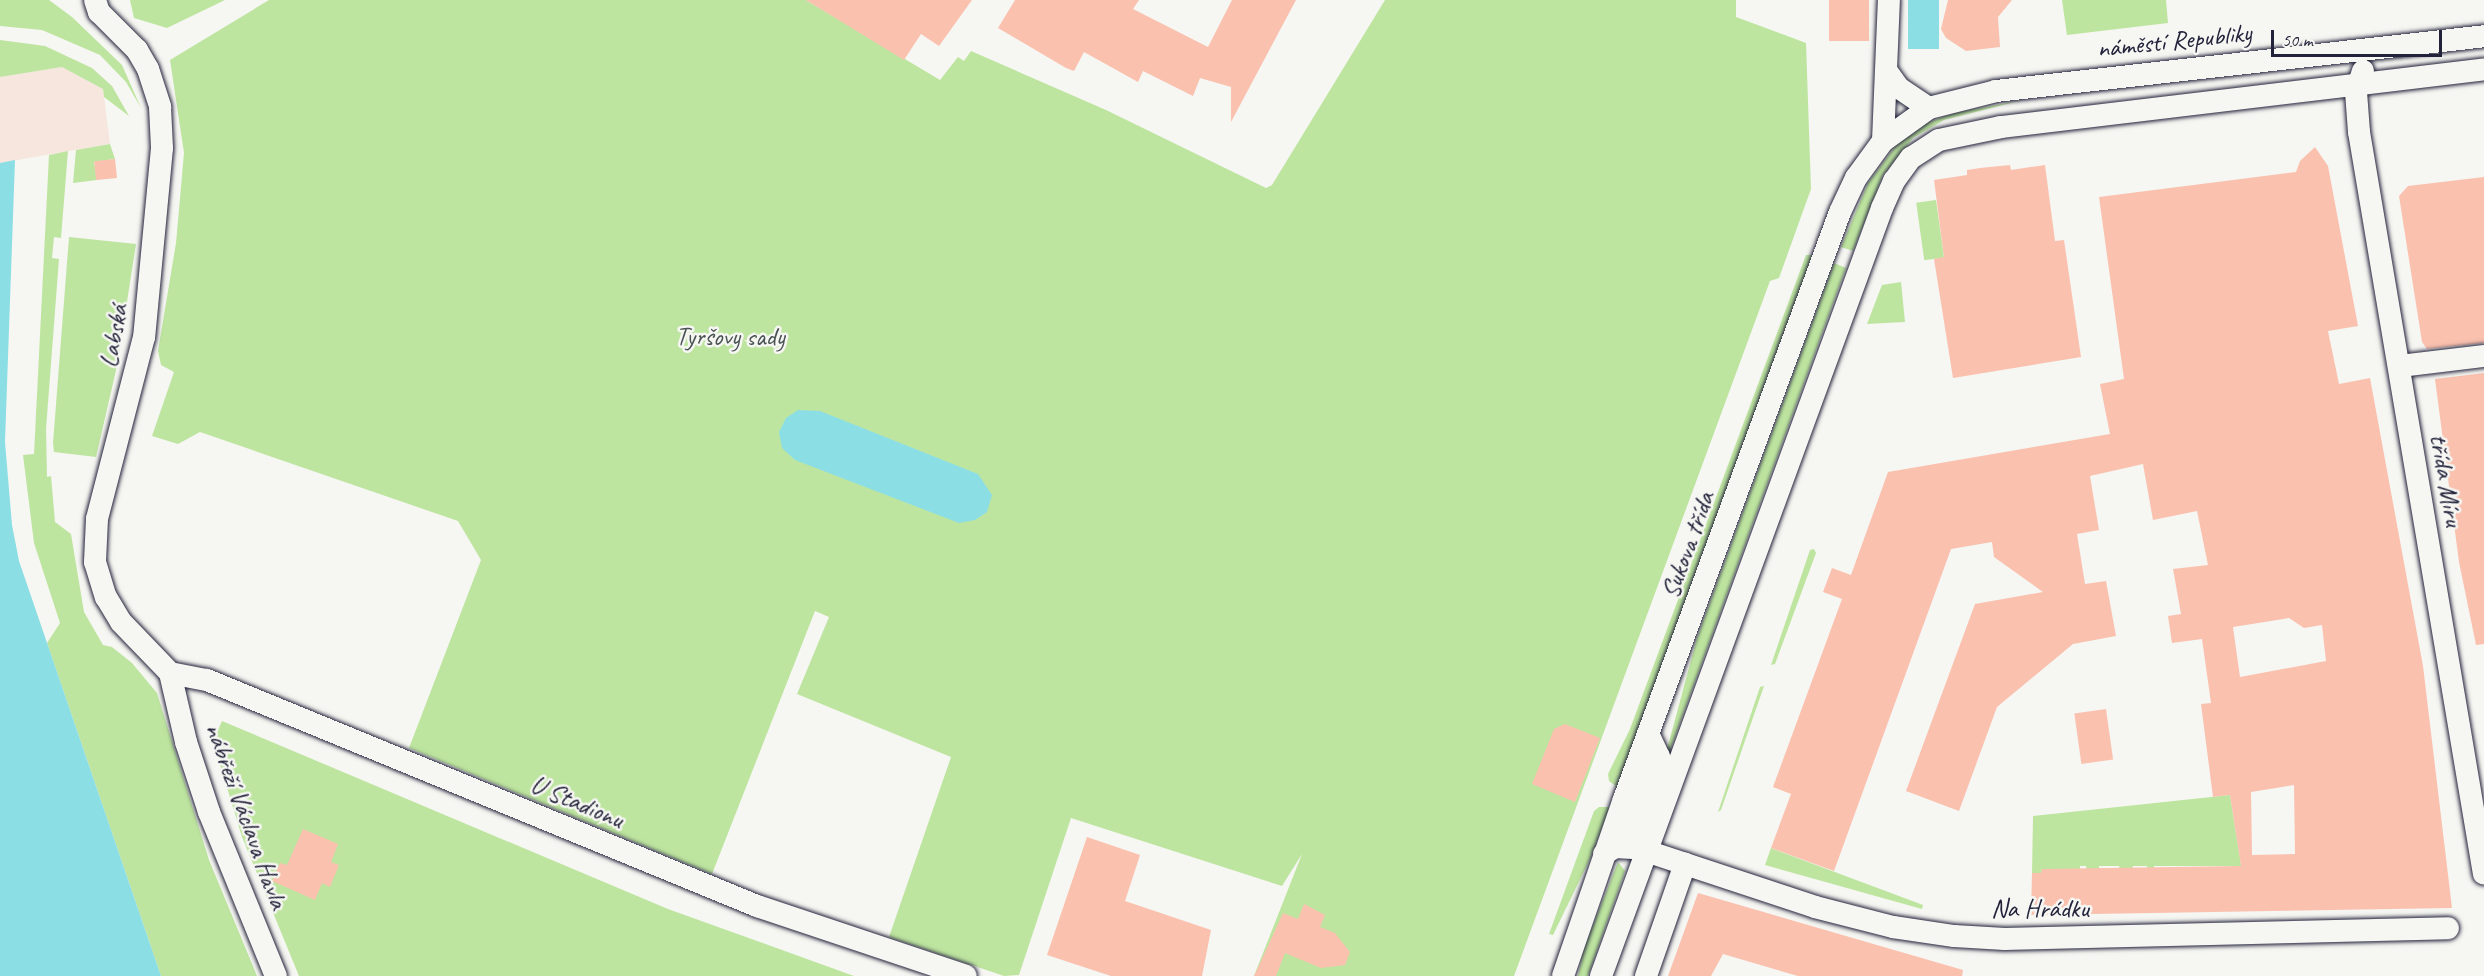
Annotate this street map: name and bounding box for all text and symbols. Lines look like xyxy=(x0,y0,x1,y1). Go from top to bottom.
street label: náměstí Republiky xyxy=(2095,17,2253,65)
scale bar xyxy=(2274,18,2445,56)
text: 50 m xyxy=(2282,29,2313,51)
street label: Labská xyxy=(93,302,135,370)
park label: Tyršovy sady xyxy=(675,321,785,353)
street label: třída Míru xyxy=(2423,431,2469,529)
street label: Sukova třída xyxy=(1654,488,1722,602)
street label: nábřeží Václava Havla xyxy=(198,719,294,913)
street label: U Stadionu xyxy=(526,769,628,835)
street label: Na Hrádku xyxy=(1991,893,2089,925)

